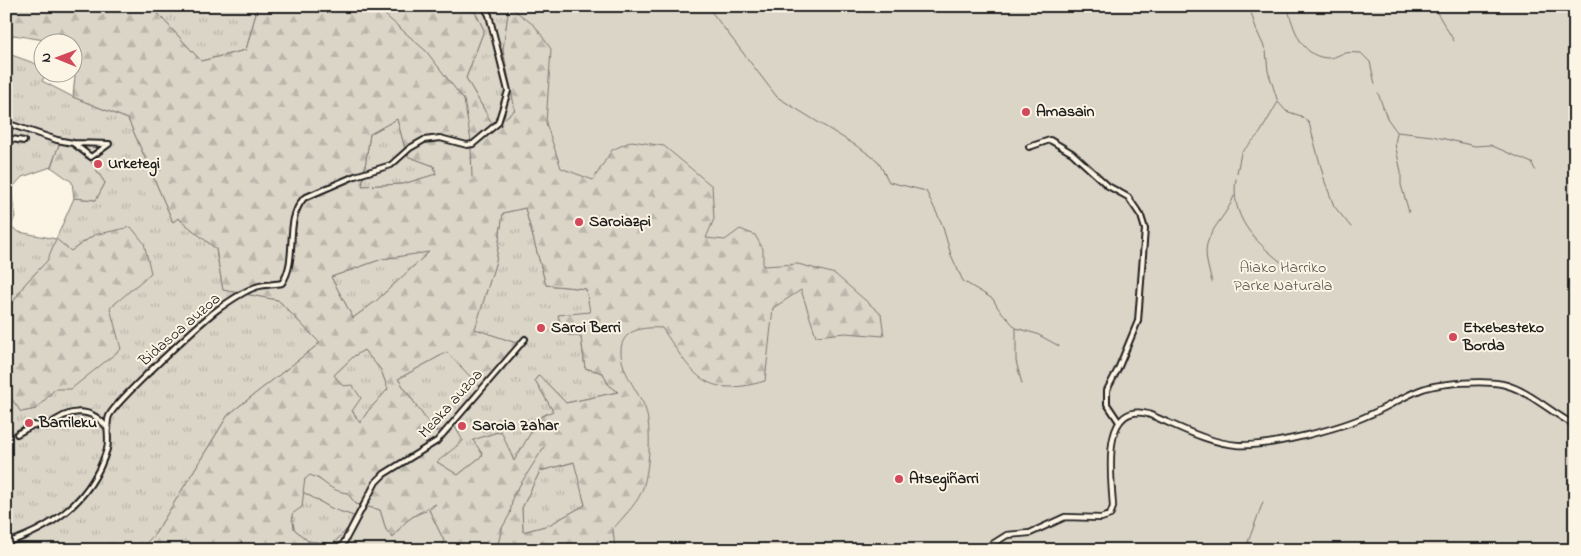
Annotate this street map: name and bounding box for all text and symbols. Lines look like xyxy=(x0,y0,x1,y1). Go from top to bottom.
north arrow xyxy=(32,32,82,82)
text: N xyxy=(36,53,57,63)
place label: Amasain xyxy=(1036,100,1095,124)
marker: Amasain xyxy=(1020,106,1032,118)
place label: Urketegi xyxy=(108,152,160,177)
marker: Urketegi xyxy=(92,158,104,170)
place label: Saroiazpi xyxy=(589,210,651,234)
marker: Saroiazpi xyxy=(573,216,585,228)
park label: Aiako Harriko Parke Naturala xyxy=(1234,256,1332,298)
street label: Bidasoa auzoa xyxy=(133,288,226,373)
place label: Saroi Berri xyxy=(551,316,621,340)
place label: Etxebesteko Borda xyxy=(1462,316,1544,358)
marker: Saroi Berri xyxy=(535,322,547,334)
marker: Etxebesteko Borda xyxy=(1447,331,1459,343)
street label: Meaka auzoa xyxy=(413,364,489,444)
place label: Barrileku xyxy=(38,411,97,435)
place label: Saroia Zahar xyxy=(472,414,560,438)
marker: Barrileku xyxy=(23,417,35,429)
marker: Saroia Zahar xyxy=(456,420,468,432)
place label: Atsegiñarri xyxy=(909,467,979,492)
marker: Atsegiñarri xyxy=(893,473,905,485)

